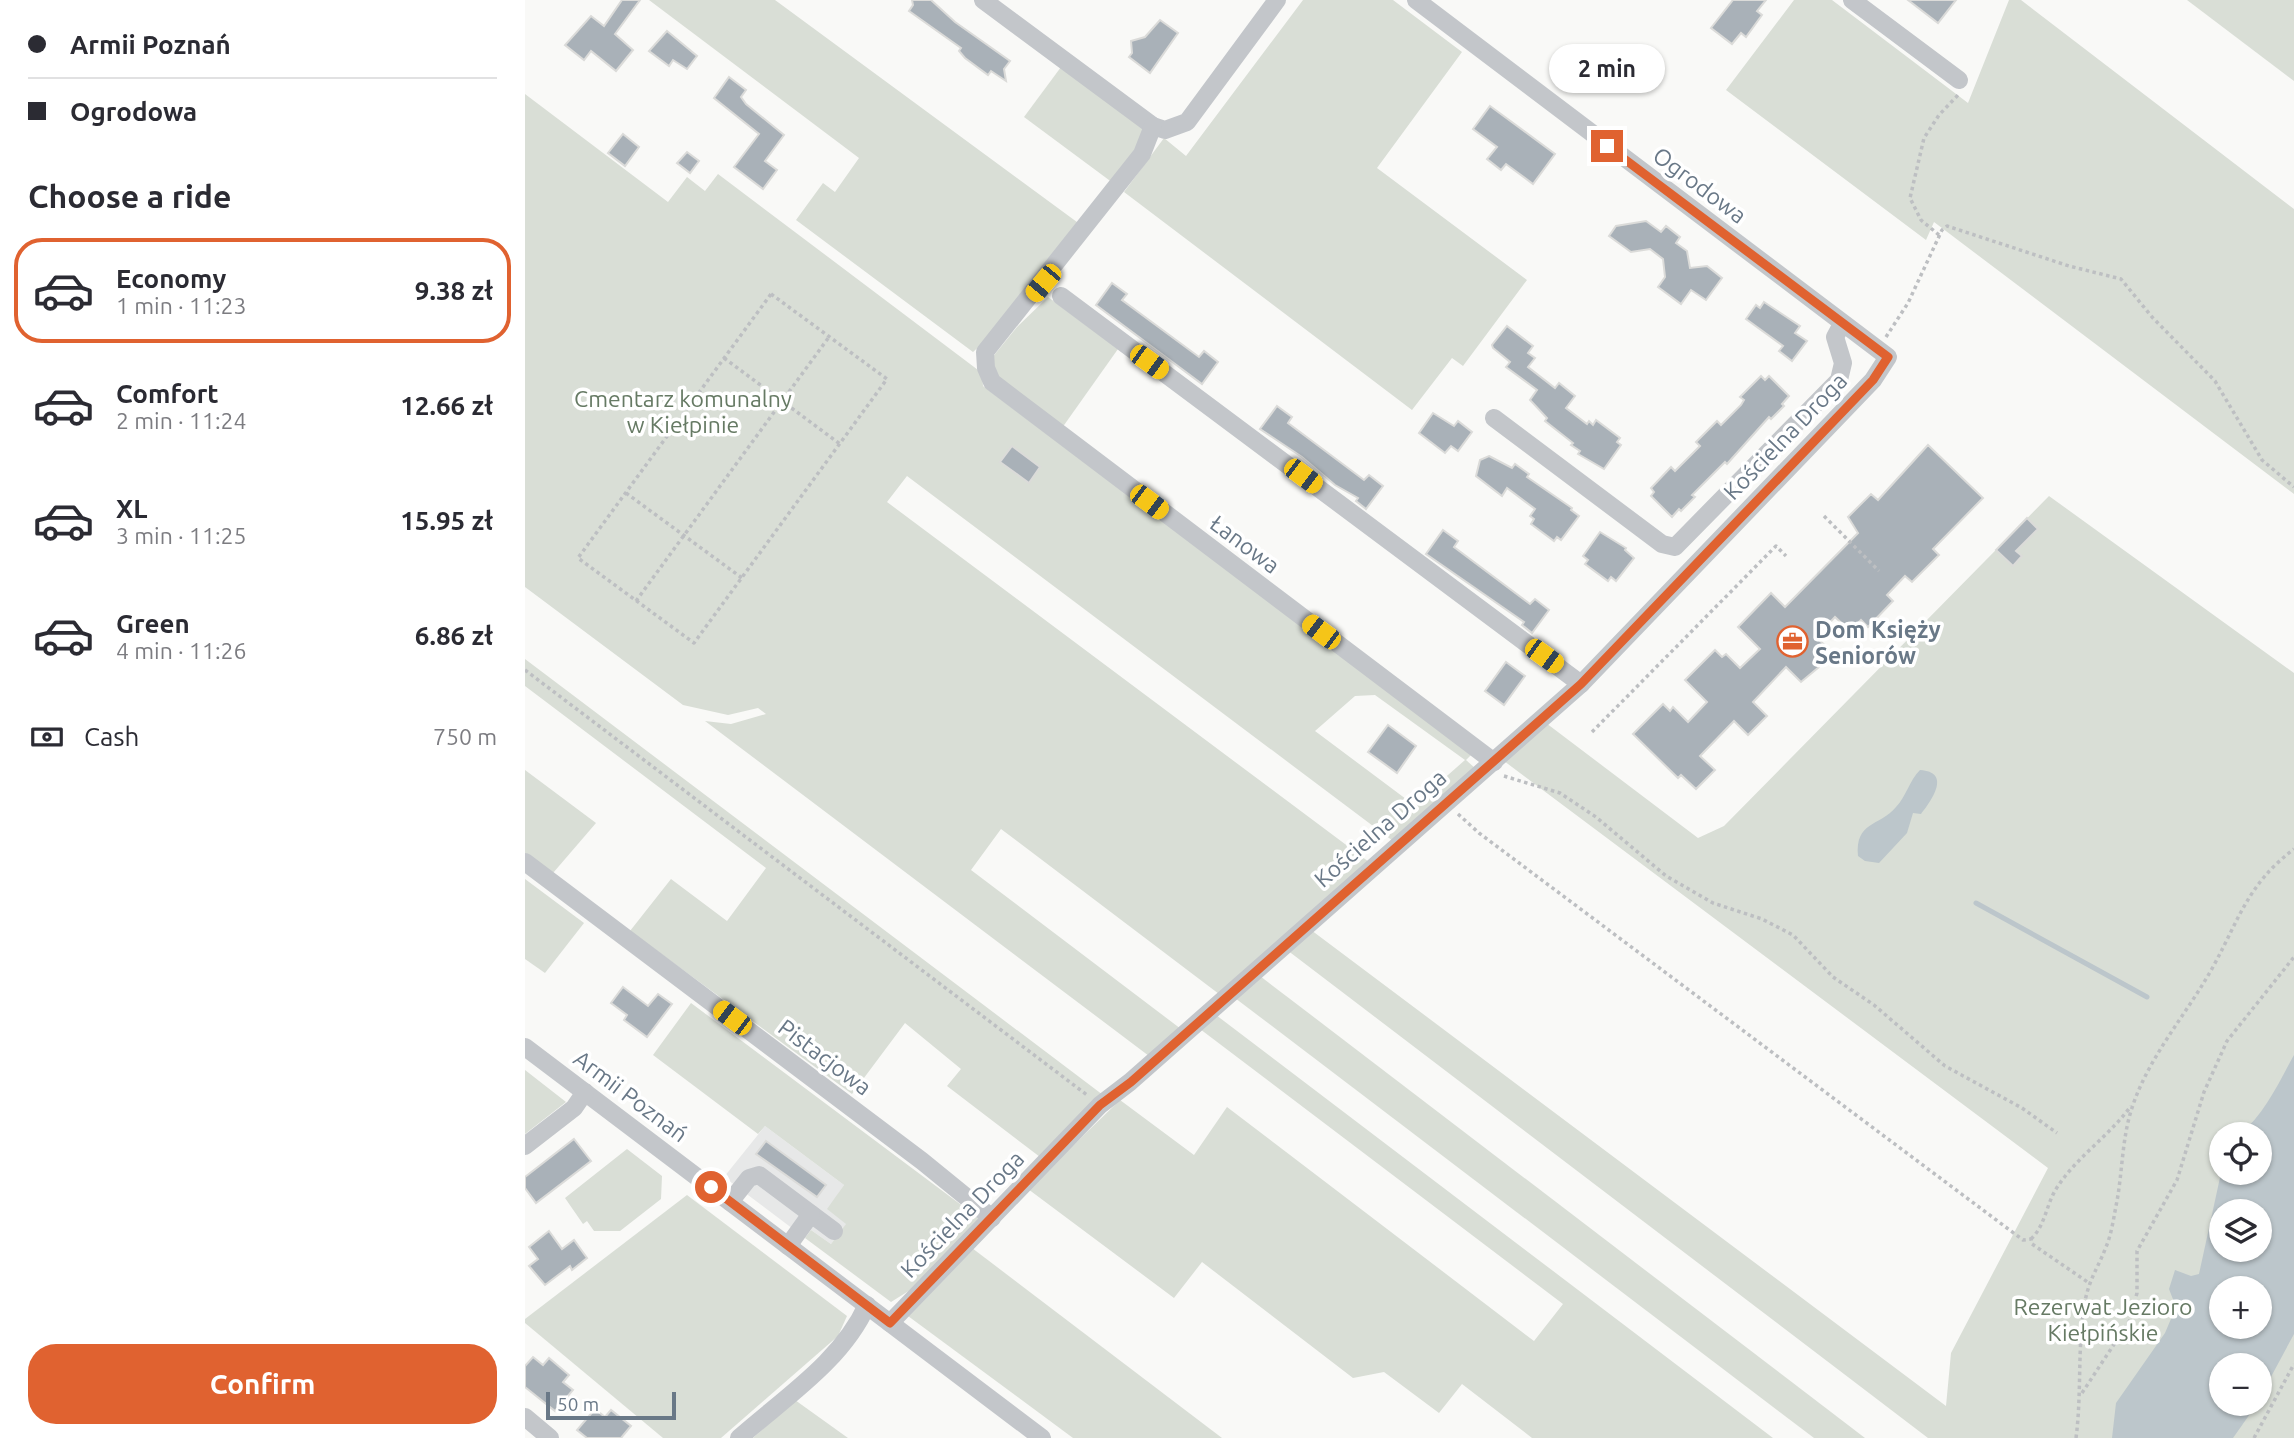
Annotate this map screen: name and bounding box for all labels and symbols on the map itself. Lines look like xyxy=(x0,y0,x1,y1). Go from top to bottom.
callout: 2 min xyxy=(1549,44,1665,94)
route end xyxy=(1591,130,1623,162)
street label: Ogrodowa xyxy=(1649,142,1751,228)
car xyxy=(1022,260,1065,306)
car xyxy=(1126,341,1173,383)
street label: Kościelna Droga xyxy=(1718,368,1852,504)
park label: Cmentarz komunalny w Kiełpinie xyxy=(574,386,792,437)
car xyxy=(1280,455,1327,497)
car xyxy=(1126,481,1173,523)
street label: Łanowa xyxy=(1205,510,1285,578)
car xyxy=(1298,611,1345,653)
place label: Dom Księży Seniorów xyxy=(1815,617,1941,668)
office icon: Dom Księży Seniorów xyxy=(1775,625,1809,659)
car xyxy=(1521,635,1568,677)
street label: Kościelna Droga xyxy=(1309,764,1451,892)
car xyxy=(709,997,756,1039)
street label: Pistacjowa xyxy=(774,1014,876,1100)
street label: Armii Poznań xyxy=(569,1045,693,1147)
street label: Kościelna Droga xyxy=(895,1146,1029,1282)
route start xyxy=(695,1171,727,1203)
park label: Rezerwat Jezioro Kiełpińskie xyxy=(2014,1294,2192,1345)
scale bar xyxy=(546,1389,675,1421)

